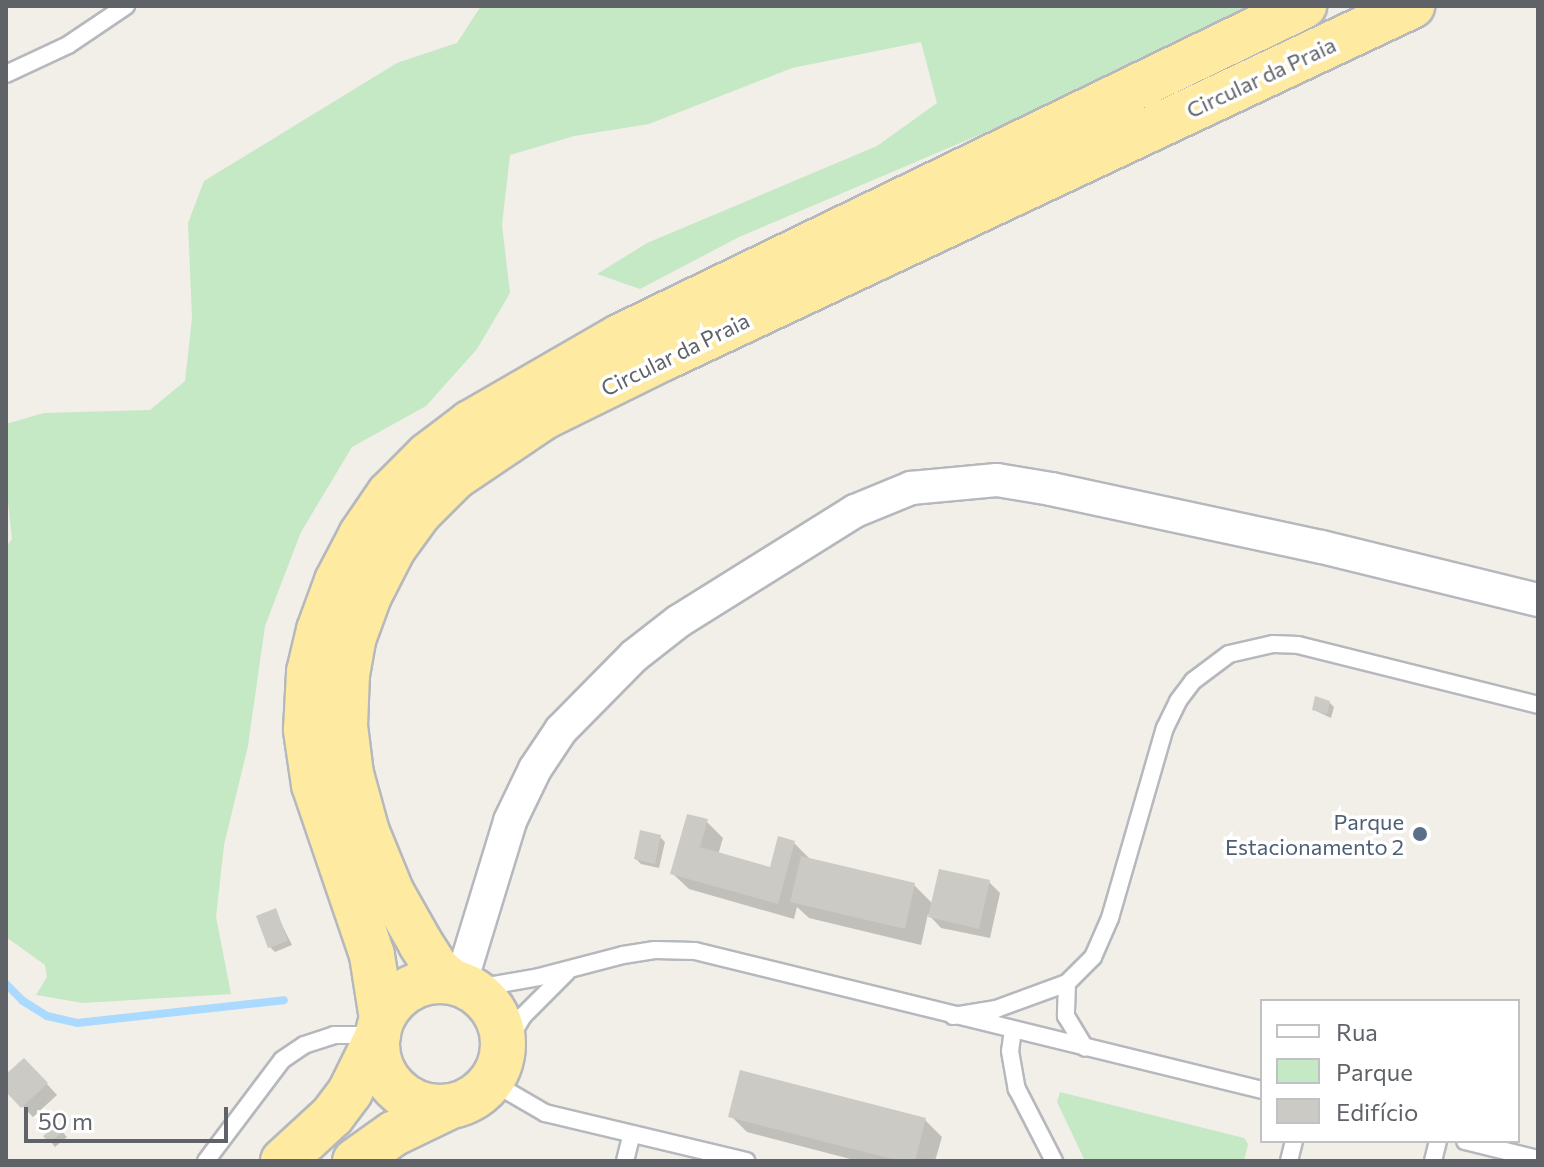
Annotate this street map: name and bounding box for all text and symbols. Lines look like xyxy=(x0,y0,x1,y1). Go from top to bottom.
street label: Circular da Praia xyxy=(1182,31,1340,123)
street label: Circular da Praia xyxy=(596,307,754,401)
place label: Parque Estacionamento 2 xyxy=(1225,808,1404,860)
marker: Parque Estacionamento 2 xyxy=(1411,825,1429,843)
legend xyxy=(1260,999,1520,1143)
text: Rua xyxy=(1336,1017,1378,1046)
text: Parque xyxy=(1336,1057,1413,1086)
scale bar xyxy=(28,1091,232,1141)
text: Edifício xyxy=(1336,1097,1418,1126)
text: 50 m xyxy=(38,1106,93,1135)

